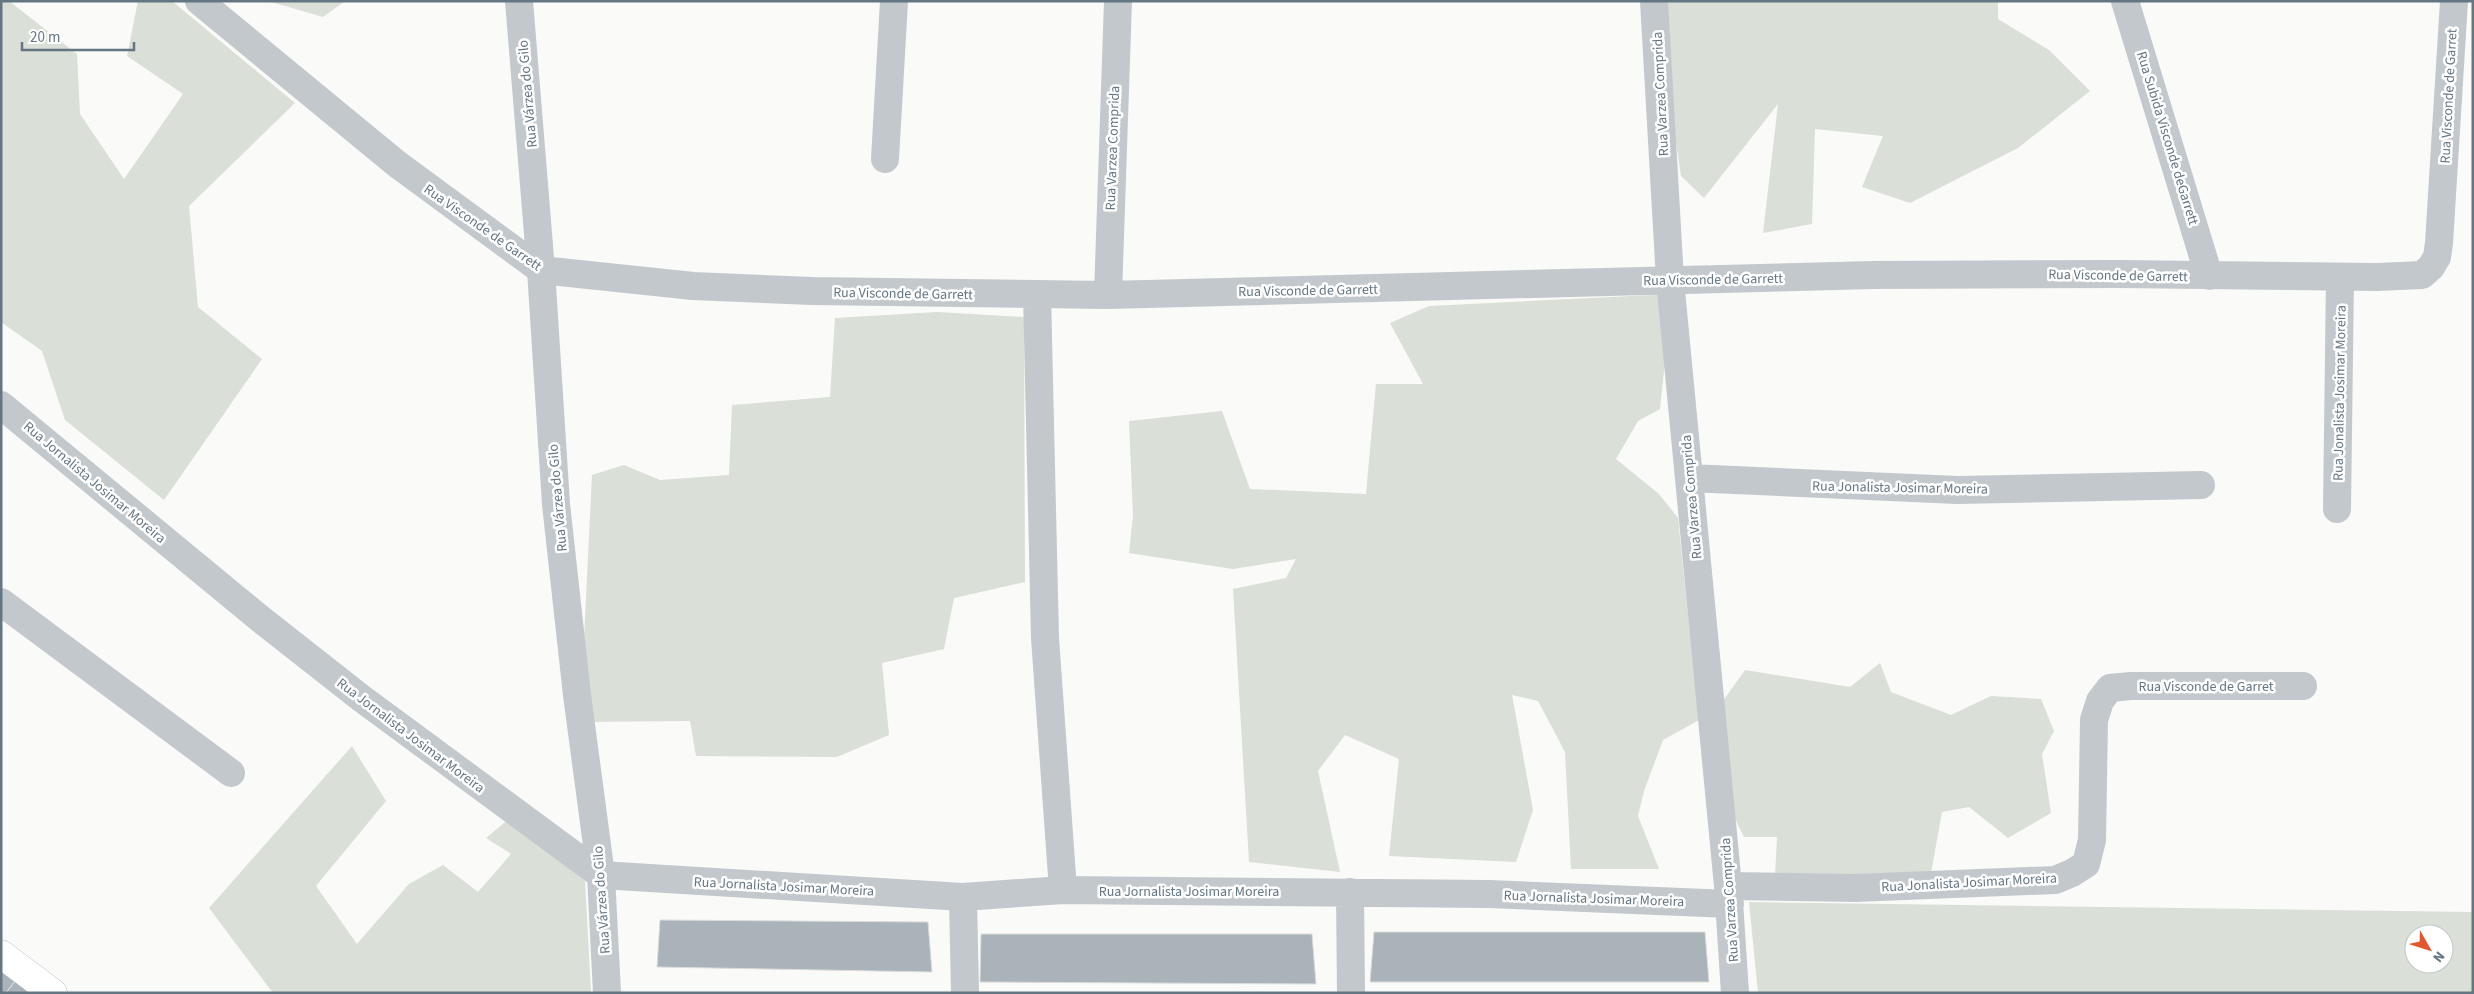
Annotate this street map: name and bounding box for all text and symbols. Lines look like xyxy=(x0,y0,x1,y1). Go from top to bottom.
scale bar xyxy=(22,20,135,52)
text: 20 m xyxy=(30,27,60,48)
street label: Rua Visconde de Garret xyxy=(2435,28,2463,164)
street label: Rua Varzea Comprida xyxy=(1648,31,1674,157)
street label: Rua Várzea do Gilo xyxy=(513,39,543,149)
street label: Rua Subida Visconde deGarrett xyxy=(2131,49,2203,228)
street label: Rua Varzea Comprida xyxy=(1101,85,1125,211)
street label: Rua Visconde de Garrett xyxy=(420,180,546,276)
street label: Rua Visconde de Garrett xyxy=(2048,265,2188,287)
street label: Rua Visconde de Garrett xyxy=(1643,269,1783,291)
street label: Rua Visconde de Garrett xyxy=(1238,280,1378,302)
street label: Rua Visconde de Garrett xyxy=(833,283,973,305)
street label: Rua Jonalista Josimar Moreira xyxy=(2328,305,2352,481)
street label: Rua Jornalista Josimar Moreira xyxy=(19,417,170,548)
street label: Rua Varzea Comprida xyxy=(1677,434,1707,560)
street label: Rua Várzea do Gilo xyxy=(543,443,573,553)
street label: Rua Jonalista Josimar Moreira xyxy=(1812,476,1988,500)
street label: Rua Jornalista Josimar Moreira xyxy=(332,673,489,798)
street label: Rua Visconde de Garret xyxy=(2138,677,2274,697)
street label: Rua Varzea Comprida xyxy=(1716,837,1744,963)
street label: Rua Várzea do Gilo xyxy=(588,845,616,955)
street label: Rua Jonalista Josimar Moreira xyxy=(1881,868,2057,898)
street label: Rua Jornalista Josimar Moreira xyxy=(693,872,875,902)
street label: Rua Jornalista Josimar Moreira xyxy=(1099,882,1279,902)
street label: Rua Jornalista Josimar Moreira xyxy=(1503,886,1685,912)
north arrow xyxy=(2404,924,2454,974)
text: N xyxy=(2428,947,2449,966)

